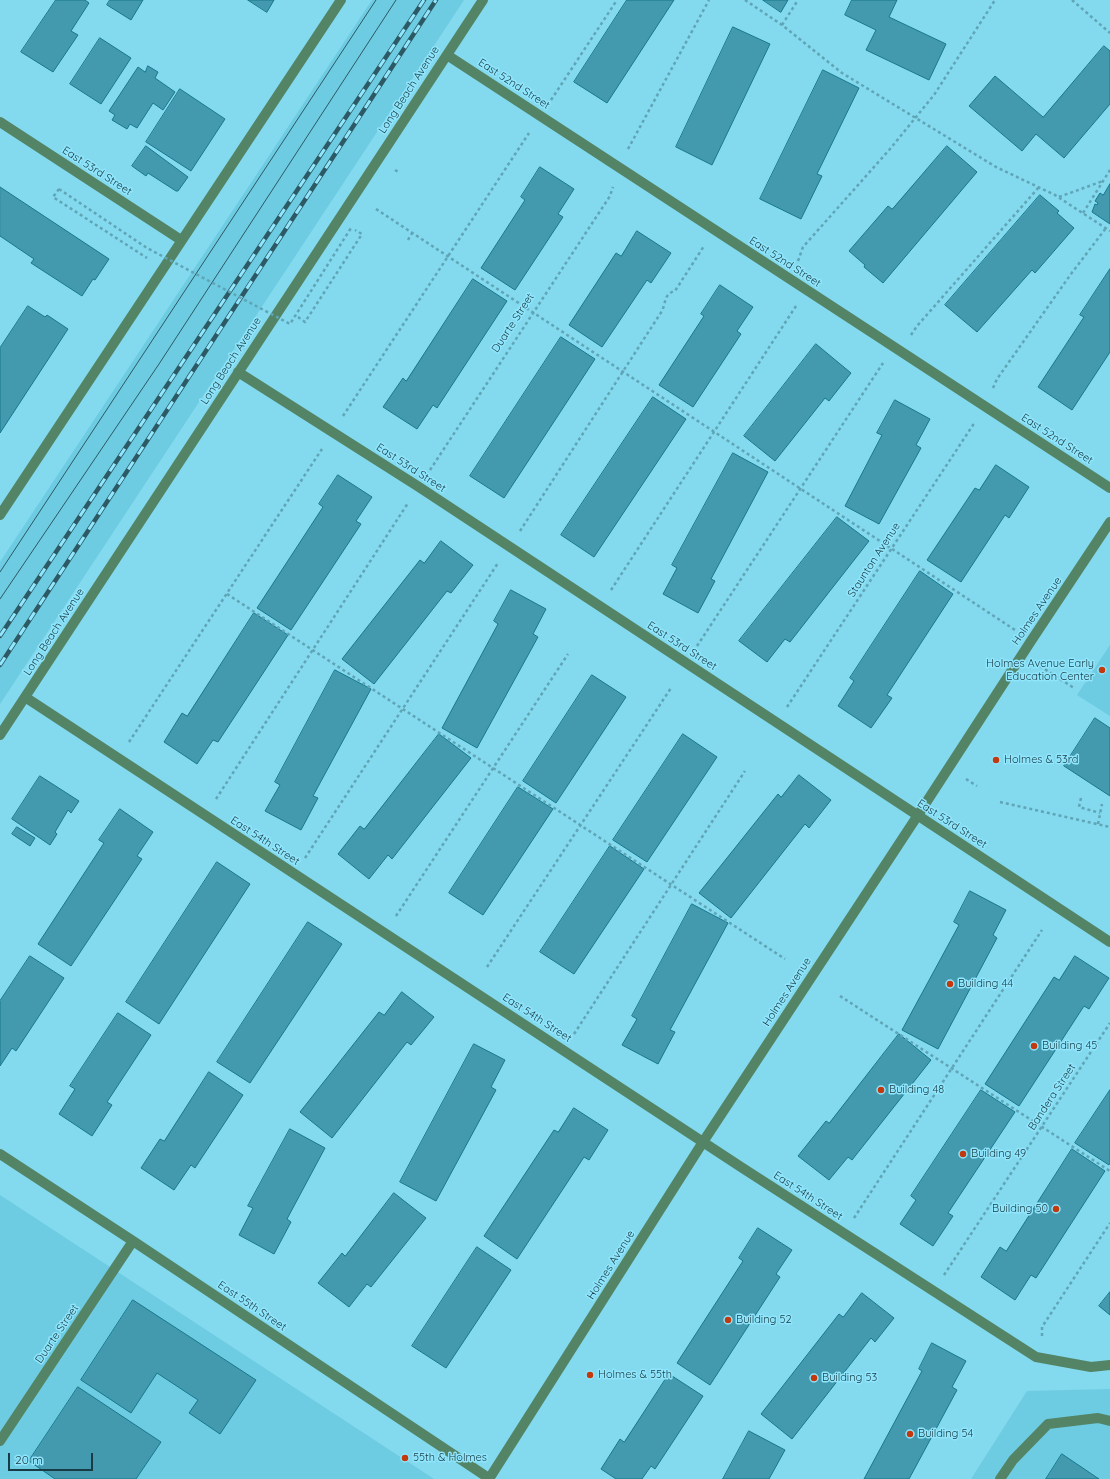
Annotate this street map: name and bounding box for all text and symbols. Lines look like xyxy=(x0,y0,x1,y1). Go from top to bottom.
street label: Long Beach Avenue xyxy=(376,44,442,136)
street label: East 52nd Street xyxy=(476,56,552,112)
street label: East 53rd Street xyxy=(60,144,134,198)
street label: East 52nd Street xyxy=(747,234,823,290)
street label: Duarte Street xyxy=(489,291,537,355)
street label: Long Beach Avenue xyxy=(198,315,264,407)
street label: East 52nd Street xyxy=(1019,411,1095,467)
street label: East 53rd Street xyxy=(374,441,448,495)
street label: Staunton Avenue xyxy=(845,520,903,600)
street label: Holmes Avenue xyxy=(1009,575,1065,647)
street label: Long Beach Avenue xyxy=(21,586,87,678)
street label: East 53rd Street xyxy=(645,619,719,673)
place label: Holmes Avenue Early Education Center xyxy=(986,657,1094,683)
marker: Holmes Avenue Early Education Center xyxy=(1097,665,1107,675)
place label: Holmes & 53rd xyxy=(1004,753,1078,767)
marker: Holmes & 53rd xyxy=(991,755,1001,765)
street label: East 53rd Street xyxy=(915,797,989,851)
street label: East 54th Street xyxy=(228,814,302,868)
street label: Holmes Avenue xyxy=(760,955,814,1029)
place label: Building 44 xyxy=(958,977,1013,991)
marker: Building 44 xyxy=(945,979,955,989)
street label: East 54th Street xyxy=(500,991,574,1045)
place label: Building 45 xyxy=(1042,1039,1097,1053)
marker: Building 45 xyxy=(1029,1041,1039,1051)
street label: Bandera Street xyxy=(1026,1061,1078,1133)
place label: Building 48 xyxy=(889,1083,944,1097)
marker: Building 48 xyxy=(876,1085,886,1095)
place label: Building 49 xyxy=(971,1147,1026,1161)
marker: Building 49 xyxy=(958,1149,968,1159)
street label: East 54th Street xyxy=(771,1169,845,1223)
place label: Building 50 xyxy=(992,1202,1048,1216)
marker: Building 50 xyxy=(1051,1204,1061,1214)
street label: Holmes Avenue xyxy=(584,1228,638,1302)
street label: East 55th Street xyxy=(215,1278,289,1334)
street label: Duarte Street xyxy=(33,1302,81,1366)
place label: Building 52 xyxy=(736,1313,792,1327)
marker: Building 52 xyxy=(723,1315,733,1325)
place label: Holmes & 55th xyxy=(598,1368,672,1382)
marker: Holmes & 55th xyxy=(585,1370,595,1380)
place label: Building 53 xyxy=(822,1371,877,1385)
marker: Building 53 xyxy=(809,1373,819,1383)
place label: Building 54 xyxy=(918,1427,973,1441)
marker: Building 54 xyxy=(905,1429,915,1439)
scale bar xyxy=(10,1445,95,1471)
place label: 55th & Holmes xyxy=(413,1451,487,1465)
text: 20 m xyxy=(15,1452,43,1467)
marker: 55th & Holmes xyxy=(400,1453,410,1463)

